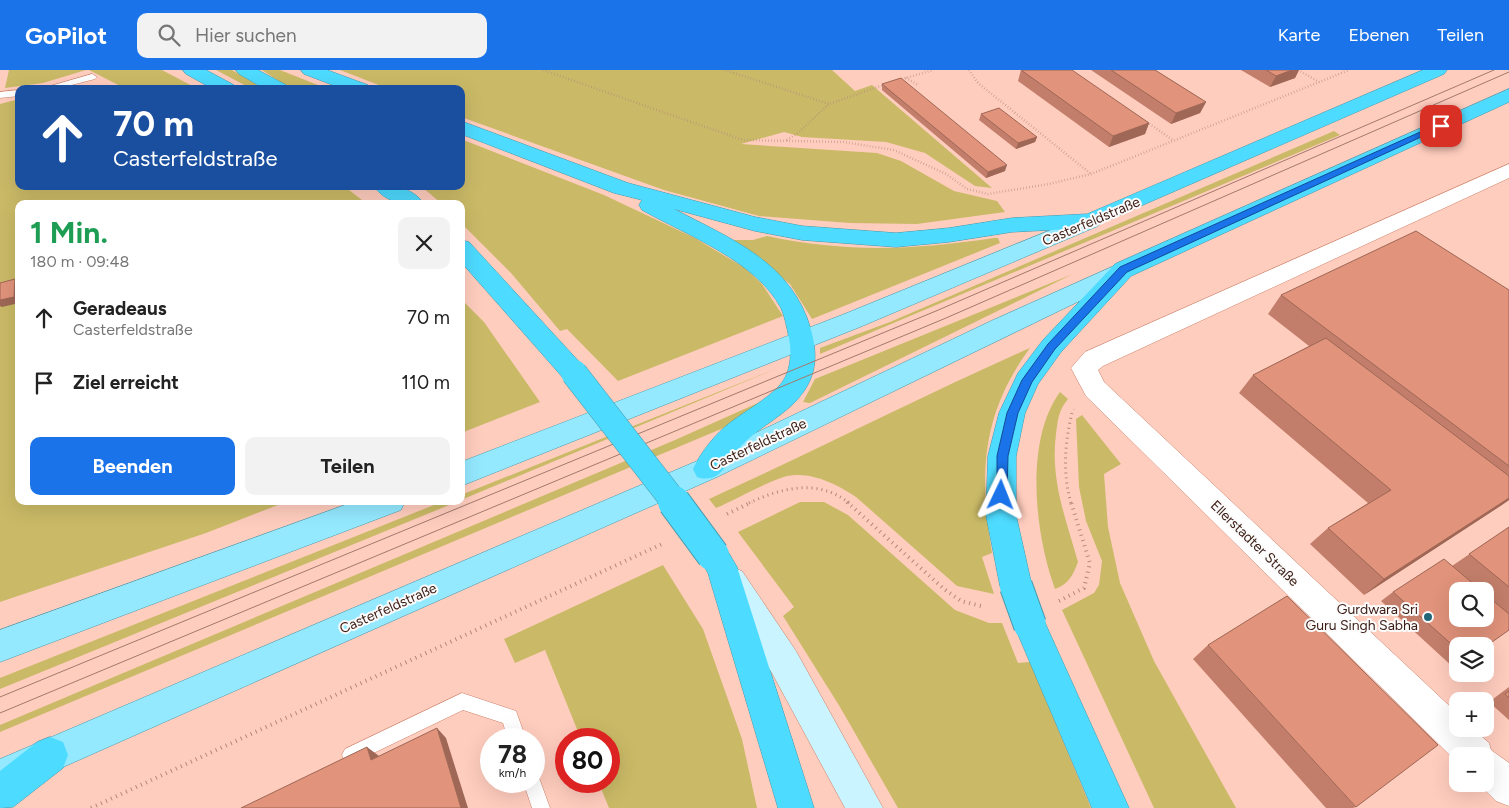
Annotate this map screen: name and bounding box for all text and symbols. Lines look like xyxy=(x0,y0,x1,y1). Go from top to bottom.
search box xyxy=(137,13,487,58)
text: GoPilot xyxy=(25,21,107,50)
icon: search xyxy=(155,21,183,49)
text: Hier suchen xyxy=(195,24,297,47)
text: Karte xyxy=(1278,24,1320,46)
text: Ebenen xyxy=(1348,24,1409,46)
text: Teilen xyxy=(1437,24,1484,46)
text: 70 m xyxy=(113,103,194,145)
icon: ahead xyxy=(30,105,95,170)
pin xyxy=(1420,105,1462,147)
icon: arrive xyxy=(1427,112,1455,140)
text: Casterfeldstraße xyxy=(113,145,277,172)
street label: Casterfeldstraße xyxy=(1040,193,1143,250)
text: 1 Min. xyxy=(30,214,108,251)
button: close xyxy=(398,217,450,269)
text: 180 m · 09:48 xyxy=(30,252,129,271)
text: Geradeaus xyxy=(73,297,167,320)
icon: ahead xyxy=(30,304,58,332)
text: 70 m xyxy=(407,306,450,329)
text: Casterfeldstraße xyxy=(73,320,193,339)
icon: arrive xyxy=(30,369,58,397)
text: Ziel erreicht xyxy=(73,371,179,394)
text: 110 m xyxy=(401,371,450,394)
street label: Casterfeldstraße xyxy=(707,414,810,474)
button: Beenden xyxy=(30,437,235,495)
button: Teilen xyxy=(245,437,450,495)
position arrow xyxy=(974,468,1026,520)
street label: Ellerstadter Straße xyxy=(1207,497,1303,590)
street label: Casterfeldstraße xyxy=(337,579,440,638)
map controls xyxy=(1449,582,1494,792)
button: search xyxy=(1449,582,1494,627)
place label: Gurdwara Sri Guru Singh Sabha xyxy=(1306,601,1418,634)
marker: Gurdwara Sri Guru Singh Sabha xyxy=(1422,611,1434,623)
button: layers xyxy=(1449,637,1494,682)
button: + xyxy=(1449,692,1494,737)
speed limit sign: 80 xyxy=(555,728,620,793)
text: 78 xyxy=(498,739,527,769)
button: − xyxy=(1449,747,1494,792)
text: km/h xyxy=(499,766,526,780)

